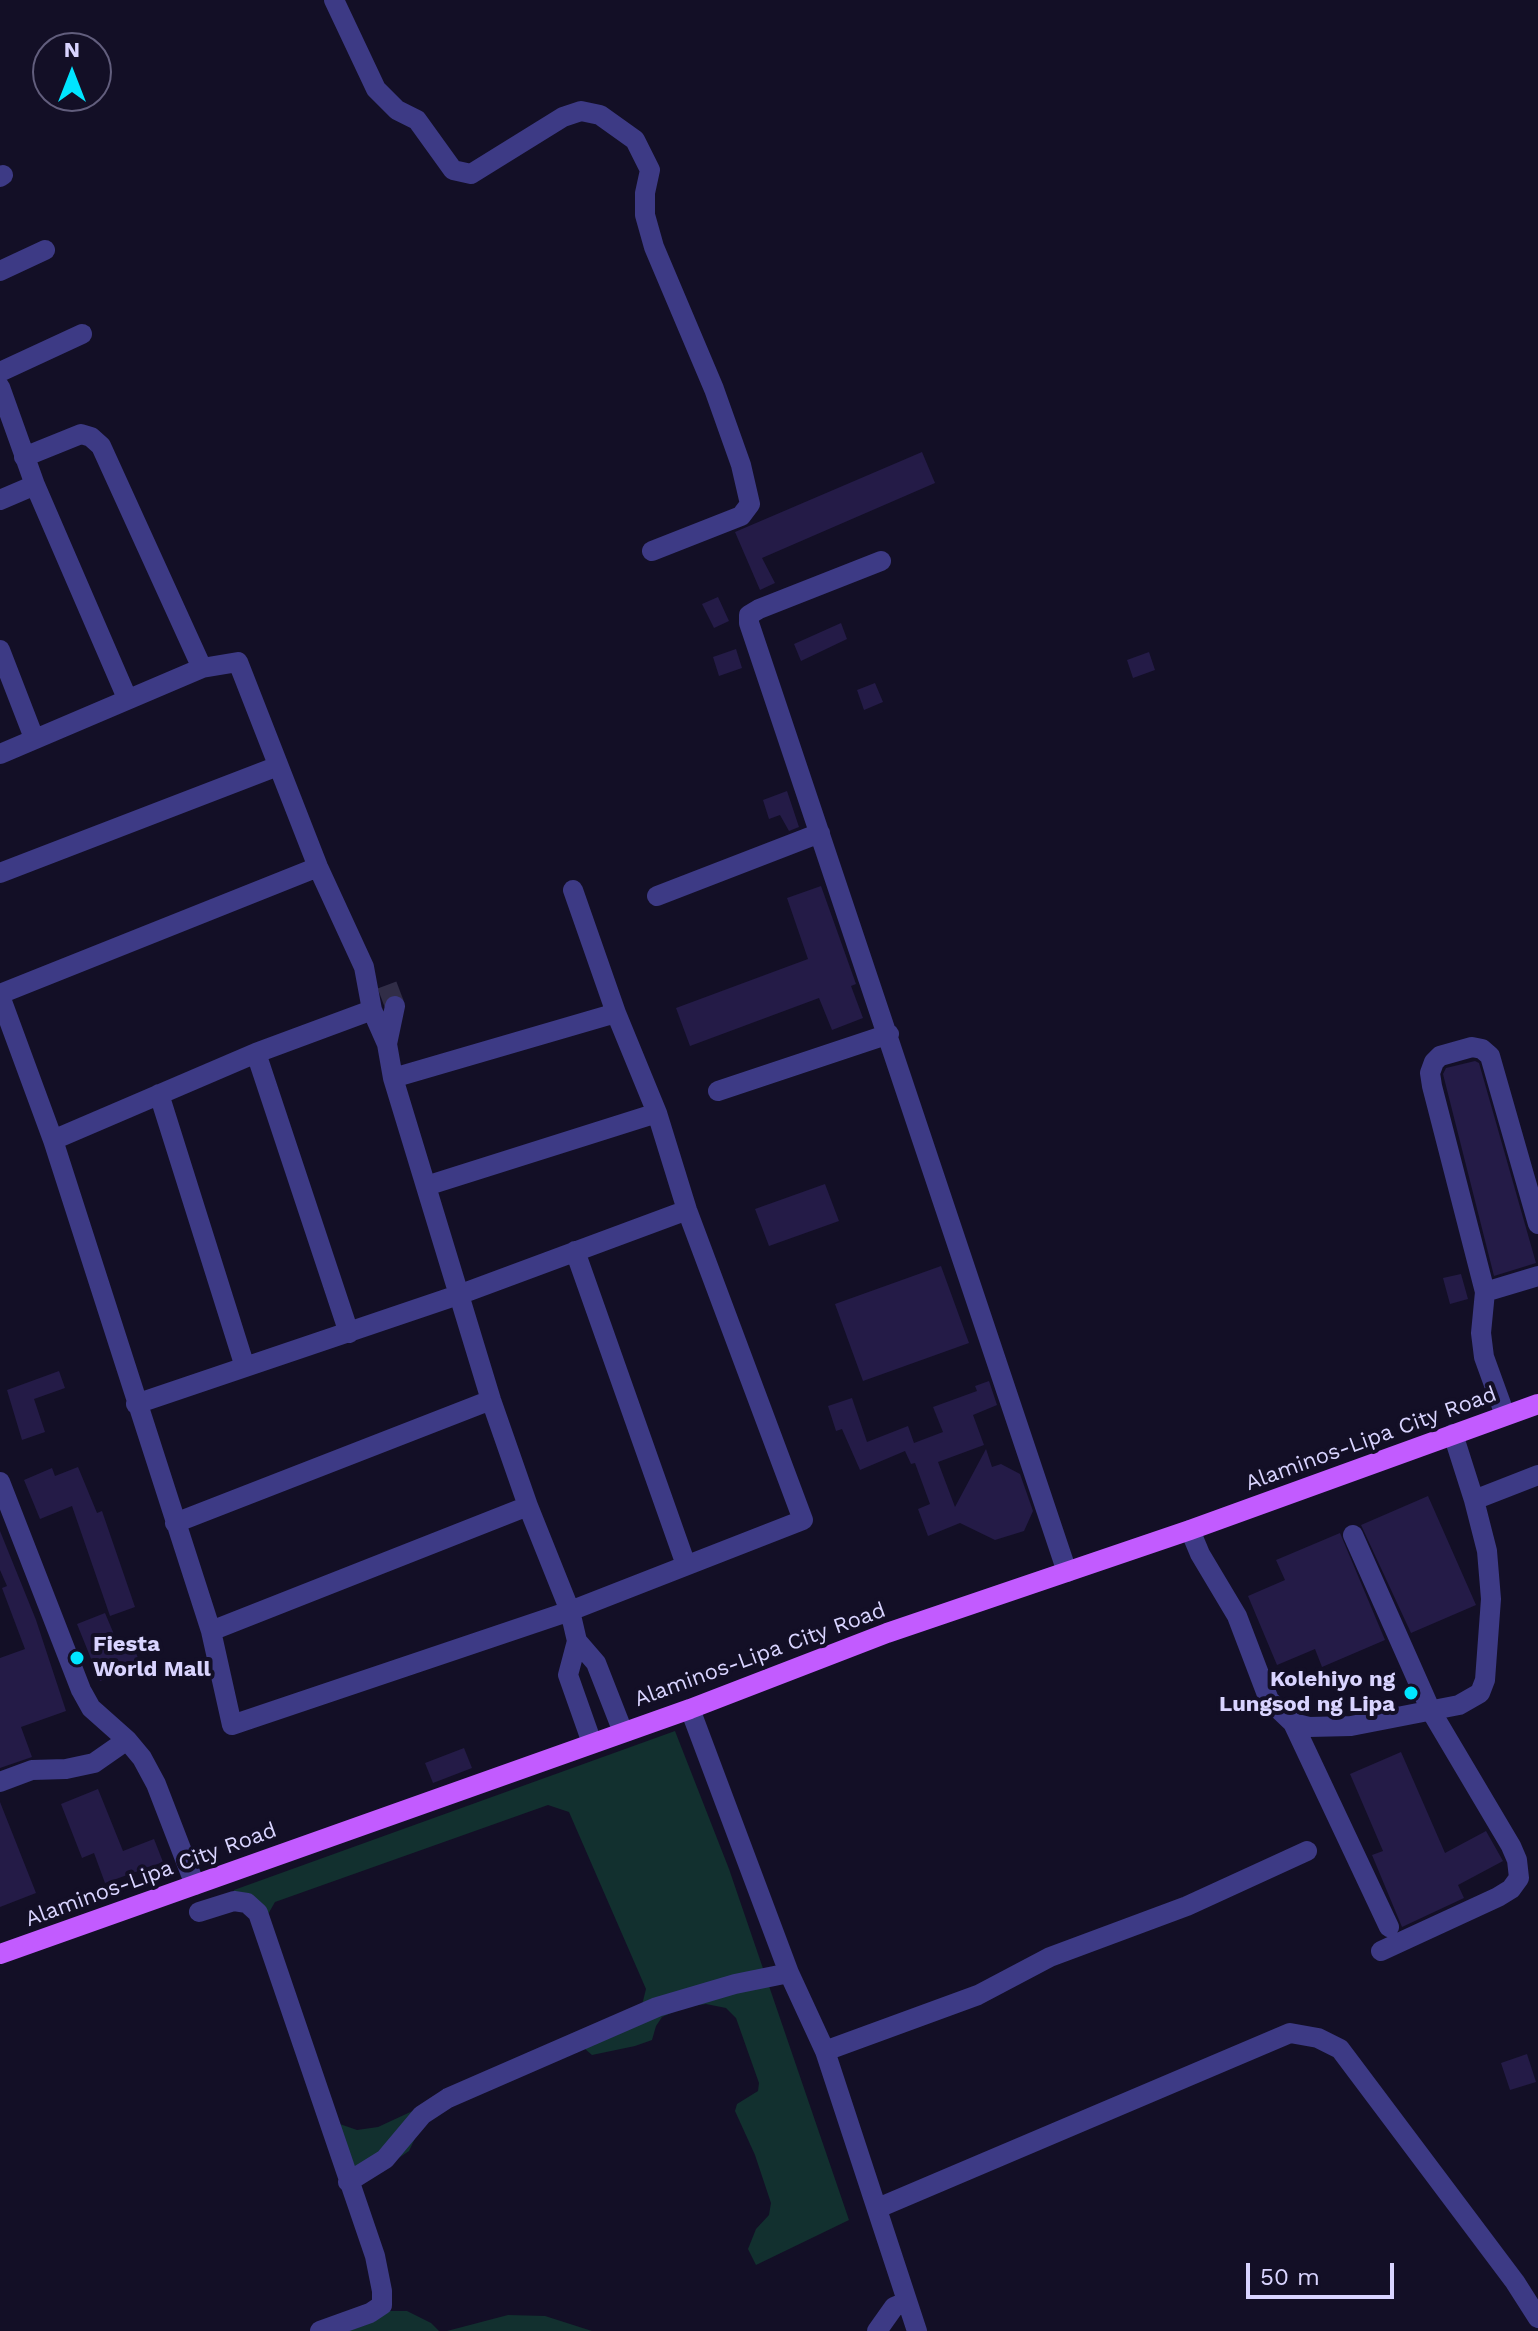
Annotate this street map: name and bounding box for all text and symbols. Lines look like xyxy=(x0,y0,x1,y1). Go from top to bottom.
north arrow xyxy=(32,32,112,112)
text: N xyxy=(64,37,80,62)
street label: Alaminos-Lipa City Road xyxy=(1242,1381,1500,1497)
street label: Alaminos-Lipa City Road xyxy=(631,1597,889,1713)
place label: Fiesta World Mall xyxy=(93,1632,211,1684)
marker: Fiesta World Mall xyxy=(68,1649,86,1667)
place label: Kolehiyo ng Lungsod ng Lipa xyxy=(1219,1667,1395,1718)
marker: Kolehiyo ng Lungsod ng Lipa xyxy=(1402,1684,1420,1702)
street label: Alaminos-Lipa City Road xyxy=(22,1817,280,1933)
scale bar xyxy=(1250,2247,1398,2297)
text: 50 m xyxy=(1260,2263,1320,2291)

